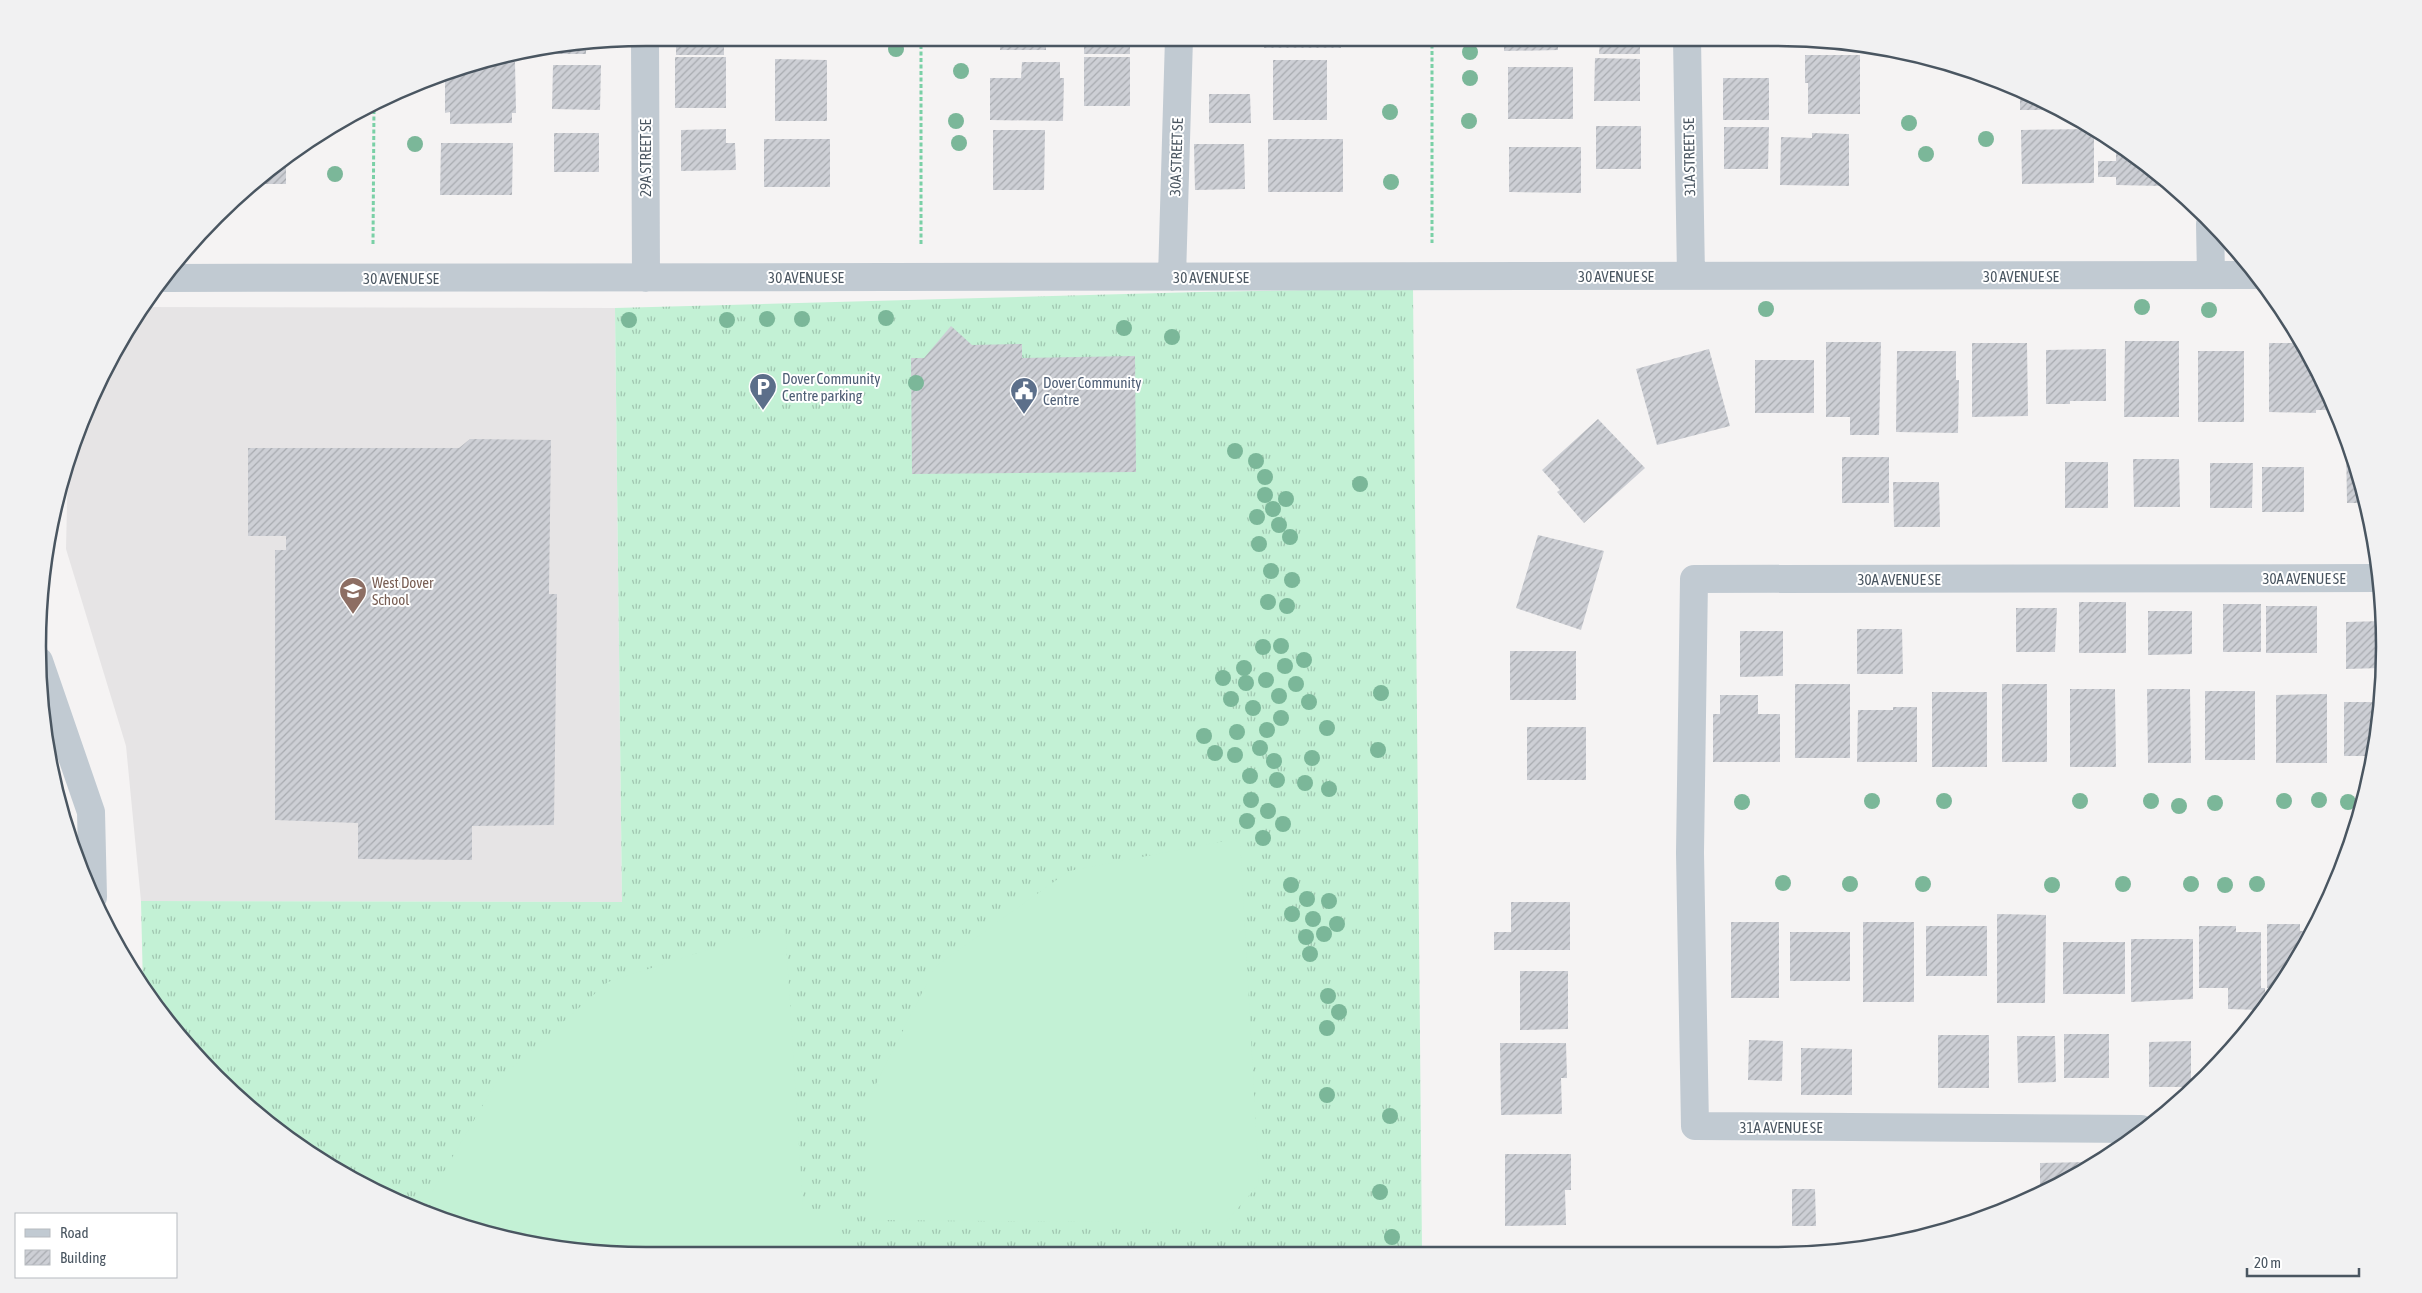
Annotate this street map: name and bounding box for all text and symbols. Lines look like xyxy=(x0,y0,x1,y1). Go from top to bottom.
street label: 30A STREET SE xyxy=(1166,117,1186,196)
street label: 31A STREET SE xyxy=(1680,117,1698,196)
street label: 29A STREET SE xyxy=(637,118,654,197)
street label: 30 AVENUE SE xyxy=(1578,268,1654,285)
street label: 30 AVENUE SE xyxy=(1983,268,2059,285)
street label: 30 AVENUE SE xyxy=(768,269,844,286)
street label: 30 AVENUE SE xyxy=(1173,269,1249,286)
street label: 30 AVENUE SE xyxy=(363,270,439,287)
place label: Dover Community Centre parking xyxy=(782,370,881,404)
parking icon: Dover Community Centre parking xyxy=(748,372,778,411)
place label: Dover Community Centre xyxy=(1043,374,1142,408)
public building icon: Dover Community Centre xyxy=(1009,376,1039,415)
street label: 30A AVENUE SE xyxy=(2262,570,2346,587)
street label: 30A AVENUE SE xyxy=(1857,571,1941,588)
place label: West Dover School xyxy=(372,574,434,608)
school or university icon: West Dover School xyxy=(338,576,368,615)
street label: 31A AVENUE SE xyxy=(1739,1119,1823,1136)
legend xyxy=(15,1213,178,1278)
text: Road xyxy=(60,1224,89,1241)
scale bar xyxy=(2247,1246,2360,1278)
text: Building xyxy=(60,1249,106,1266)
text: 20 m xyxy=(2254,1254,2281,1271)

